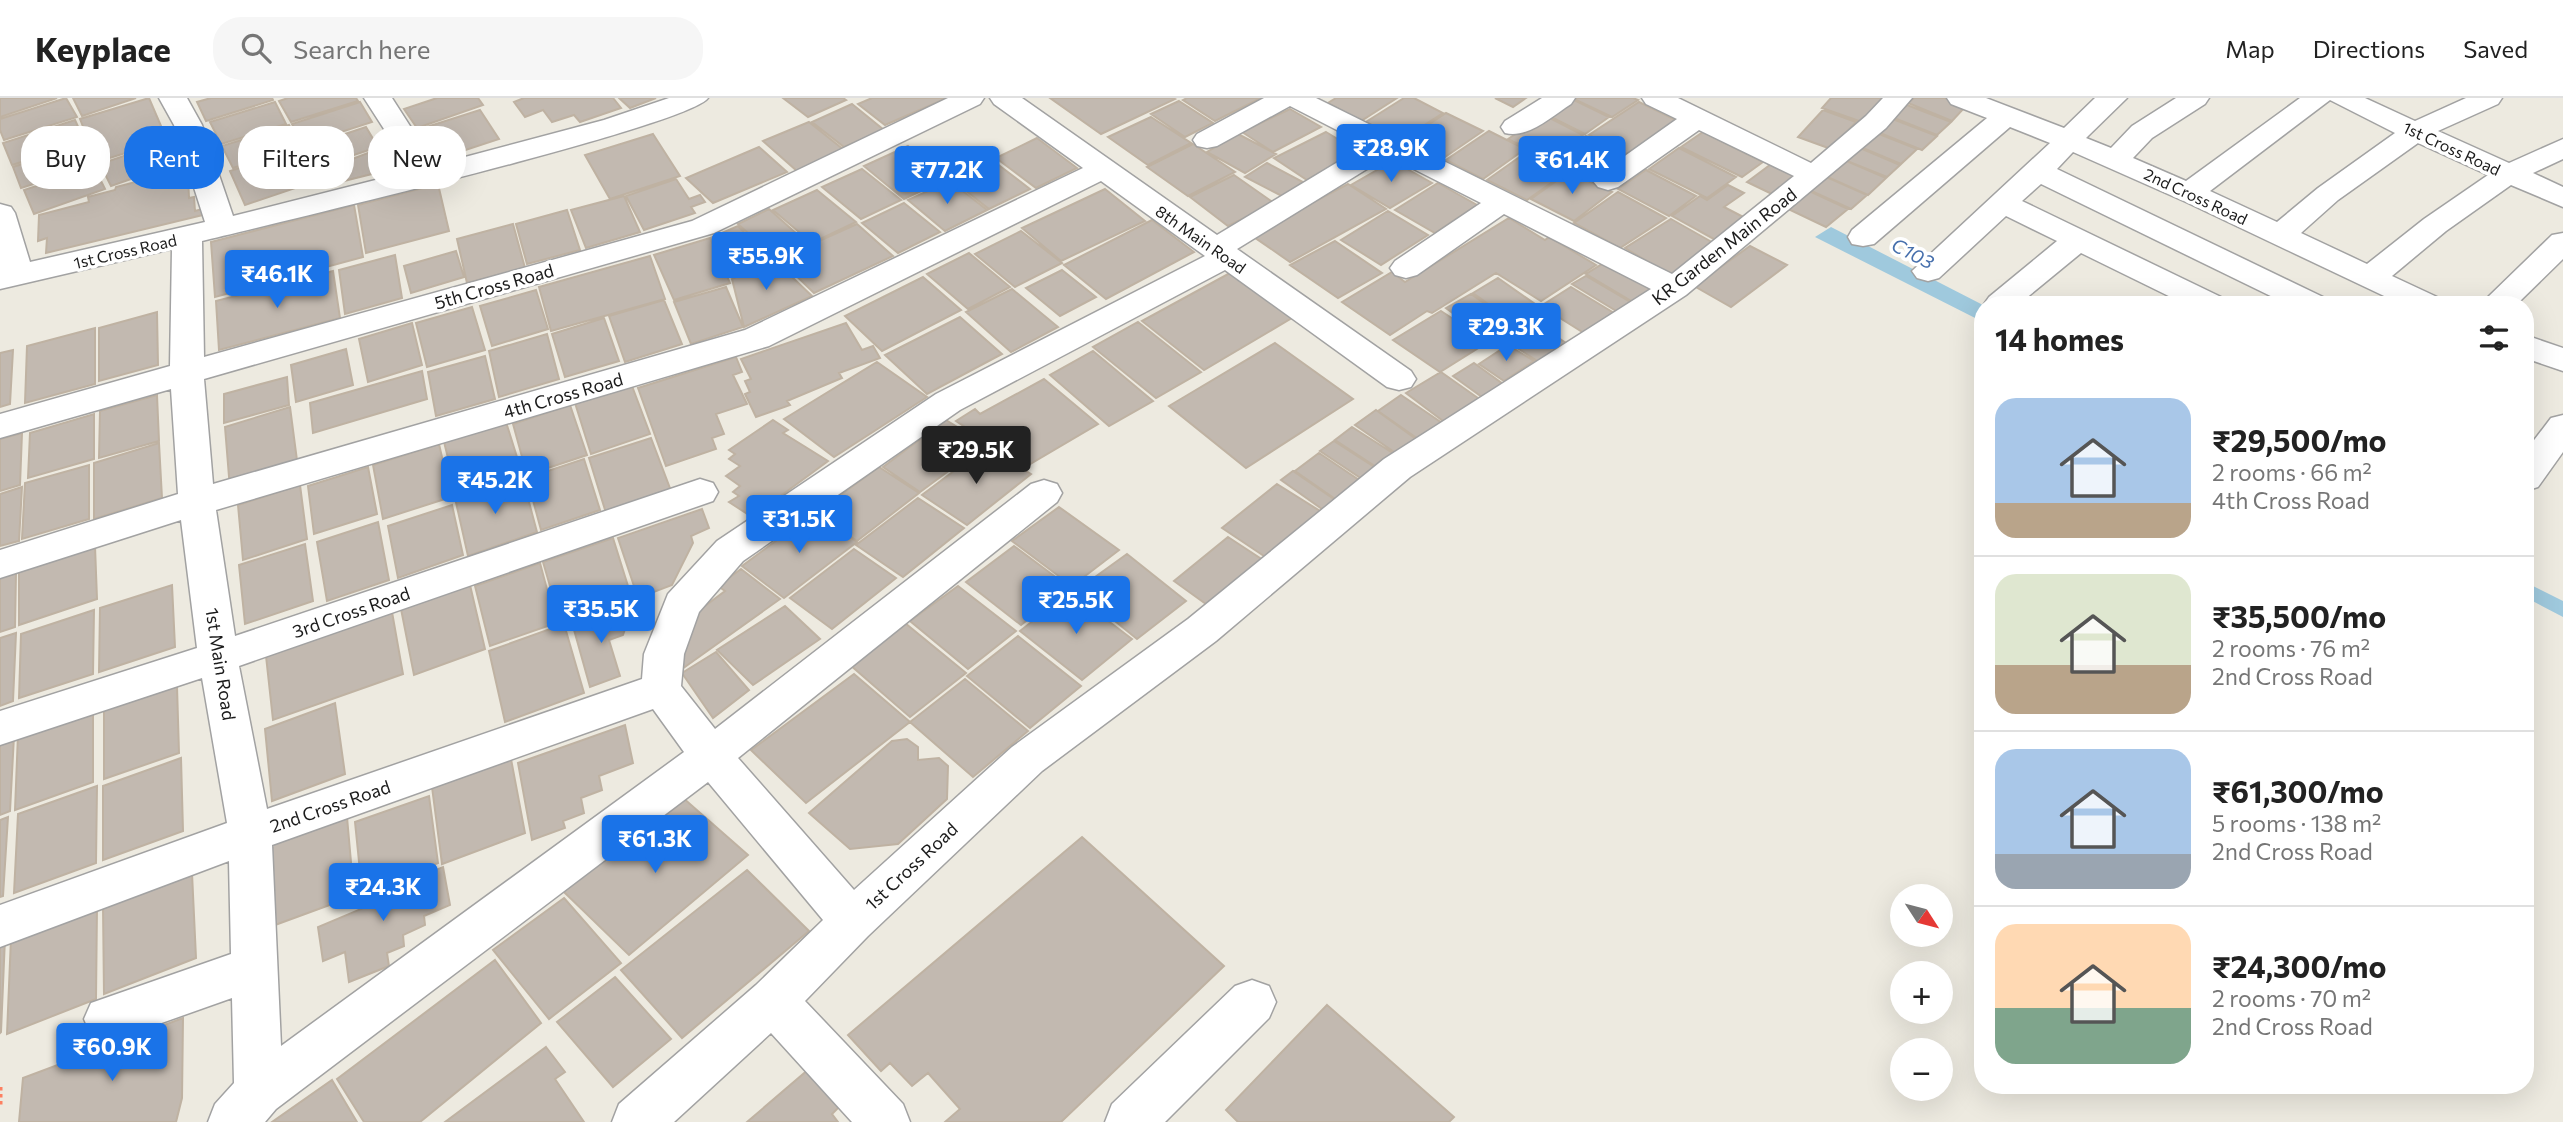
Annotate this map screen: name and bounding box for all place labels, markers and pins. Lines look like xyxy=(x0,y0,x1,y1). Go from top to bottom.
pin: ₹28.9K xyxy=(1334,125,1448,184)
pin: ₹61.4K xyxy=(1515,136,1629,196)
pin: ₹77.2K xyxy=(890,146,1004,206)
pin: ₹55.9K xyxy=(709,232,823,292)
pin: ₹46.1K xyxy=(220,250,334,310)
pin: ₹29.3K xyxy=(1449,303,1563,363)
pin: ₹29.5K xyxy=(919,426,1033,486)
pin: ₹45.2K xyxy=(438,456,552,516)
pin: ₹31.5K xyxy=(742,496,856,555)
pin: ₹25.5K xyxy=(1019,576,1133,636)
pin: ₹35.5K xyxy=(544,586,658,645)
pin: ₹61.3K xyxy=(598,816,712,875)
pin: ₹24.3K xyxy=(326,864,440,923)
pin: ₹60.9K xyxy=(55,1024,169,1083)

